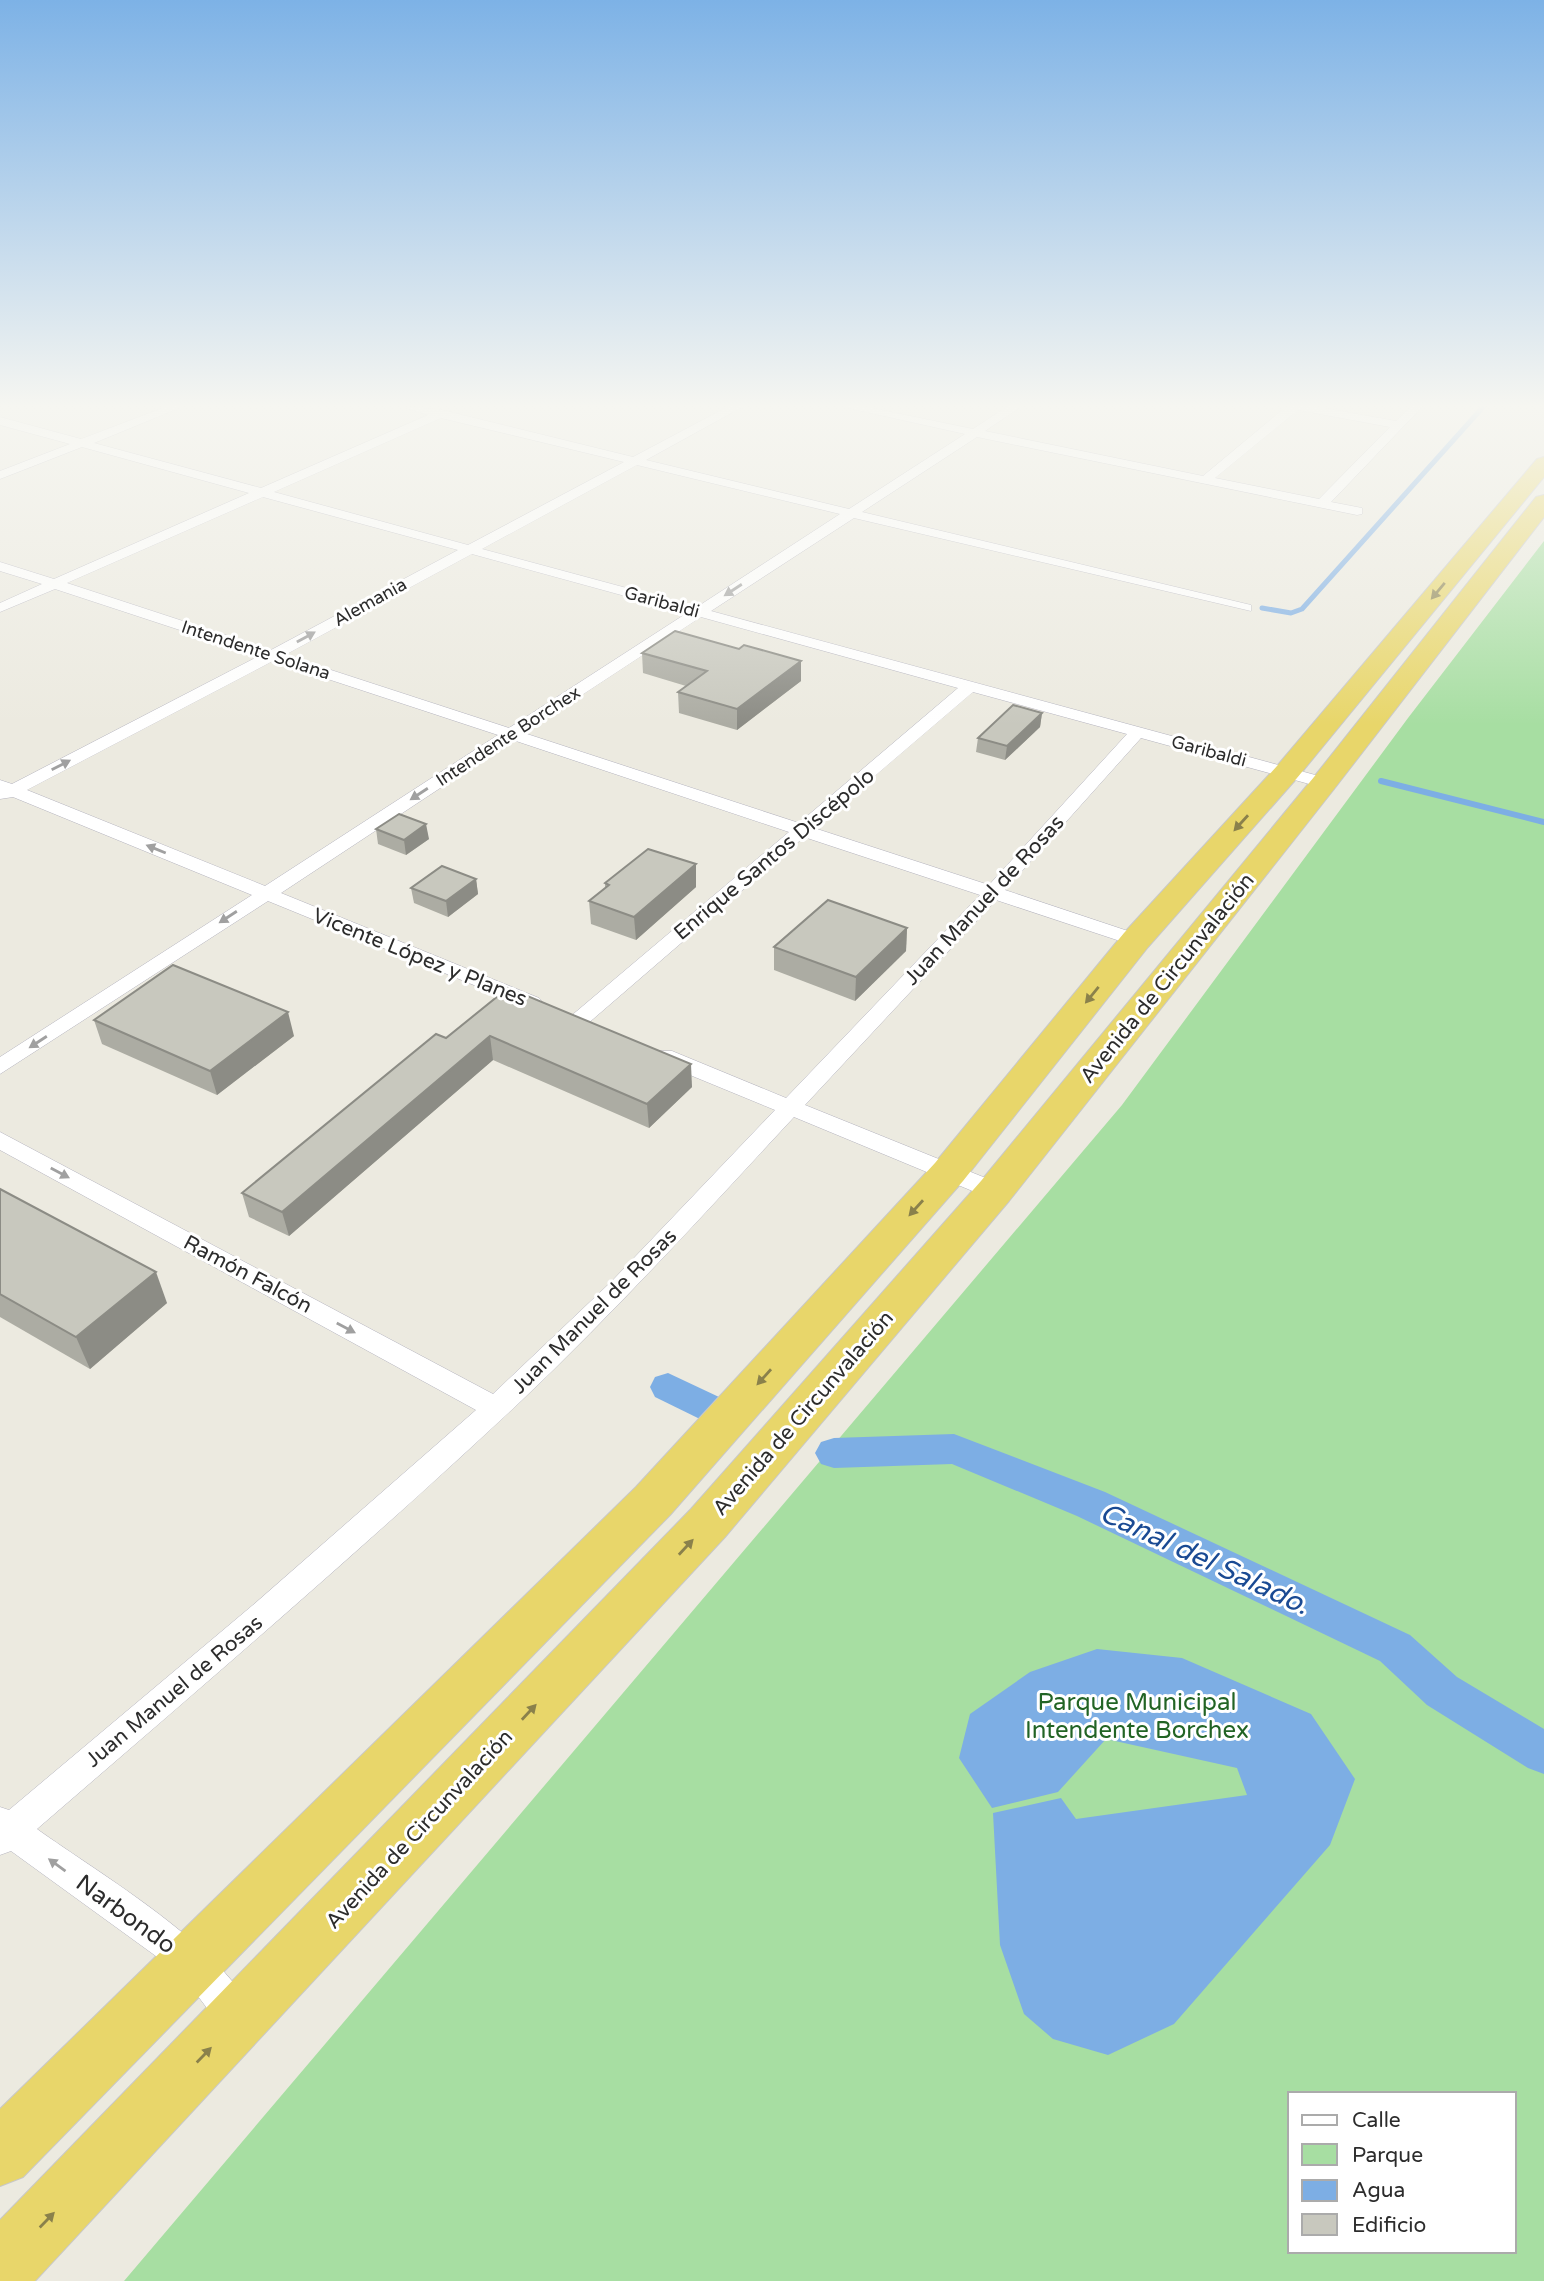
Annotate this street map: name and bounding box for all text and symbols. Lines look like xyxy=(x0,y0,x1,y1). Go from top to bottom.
street label: Alemania xyxy=(330,573,410,631)
street label: Garibaldi xyxy=(622,581,702,623)
one-way arrow xyxy=(1430,582,1445,600)
one-way arrow xyxy=(724,584,743,597)
street label: Intendente Solana xyxy=(179,616,333,684)
one-way arrow xyxy=(296,631,316,643)
street label: Intendente Borchex xyxy=(432,681,584,791)
street label: Garibaldi xyxy=(1169,730,1249,772)
one-way arrow xyxy=(51,759,71,771)
street label: Enrique Santos Discépolo xyxy=(669,763,880,946)
one-way arrow xyxy=(409,787,428,800)
street label: Juan Manuel de Rosas xyxy=(899,810,1070,990)
one-way arrow xyxy=(1233,814,1249,832)
one-way arrow xyxy=(145,843,166,854)
street label: Avenida de Circunvalación xyxy=(1075,868,1260,1088)
street label: Vicente López y Planes xyxy=(309,903,531,1012)
one-way arrow xyxy=(218,911,238,924)
one-way arrow xyxy=(1085,985,1100,1003)
one-way arrow xyxy=(28,1036,47,1049)
one-way arrow xyxy=(50,1167,70,1179)
one-way arrow xyxy=(909,1199,925,1216)
street label: Juan Manuel de Rosas xyxy=(507,1224,682,1399)
street label: Ramón Falcón xyxy=(179,1230,316,1319)
street label: Avenida de Circunvalación xyxy=(708,1306,899,1521)
one-way arrow xyxy=(337,1322,356,1334)
one-way arrow xyxy=(756,1368,772,1386)
water label: Canal del Salado. xyxy=(1094,1495,1315,1622)
one-way arrow xyxy=(677,1539,693,1556)
street label: Juan Manuel de Rosas xyxy=(81,1610,268,1773)
park label: Parque Municipal Intendente Borchex xyxy=(1025,1688,1249,1745)
one-way arrow xyxy=(521,1704,538,1721)
street label: Avenida de Circunvalación xyxy=(321,1725,518,1934)
one-way arrow xyxy=(48,1858,66,1872)
street label: Narbondo xyxy=(70,1869,181,1960)
one-way arrow xyxy=(196,2047,212,2064)
legend xyxy=(1288,2092,1516,2253)
text: Calle xyxy=(1352,2108,1401,2133)
text: Parque xyxy=(1352,2143,1423,2168)
text: Agua xyxy=(1352,2178,1405,2203)
one-way arrow xyxy=(39,2211,55,2229)
text: Edificio xyxy=(1352,2213,1426,2238)

